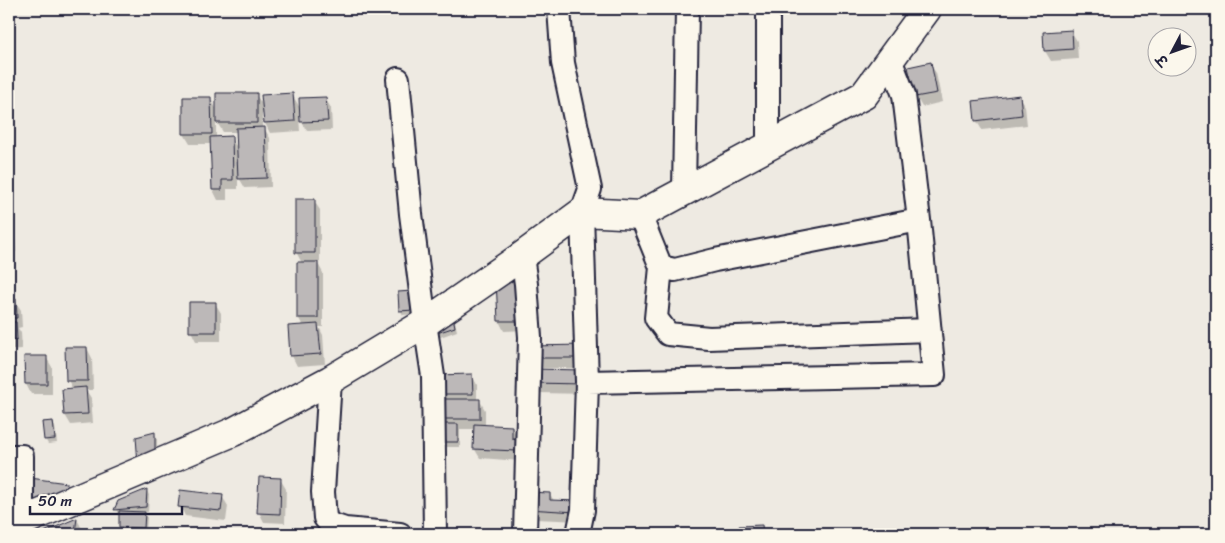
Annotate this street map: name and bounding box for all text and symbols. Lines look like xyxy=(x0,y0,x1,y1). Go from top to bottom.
north arrow xyxy=(1148,28,1198,78)
text: उ xyxy=(1149,47,1176,73)
scale bar xyxy=(30,483,182,515)
text: 50 m xyxy=(38,488,73,514)

